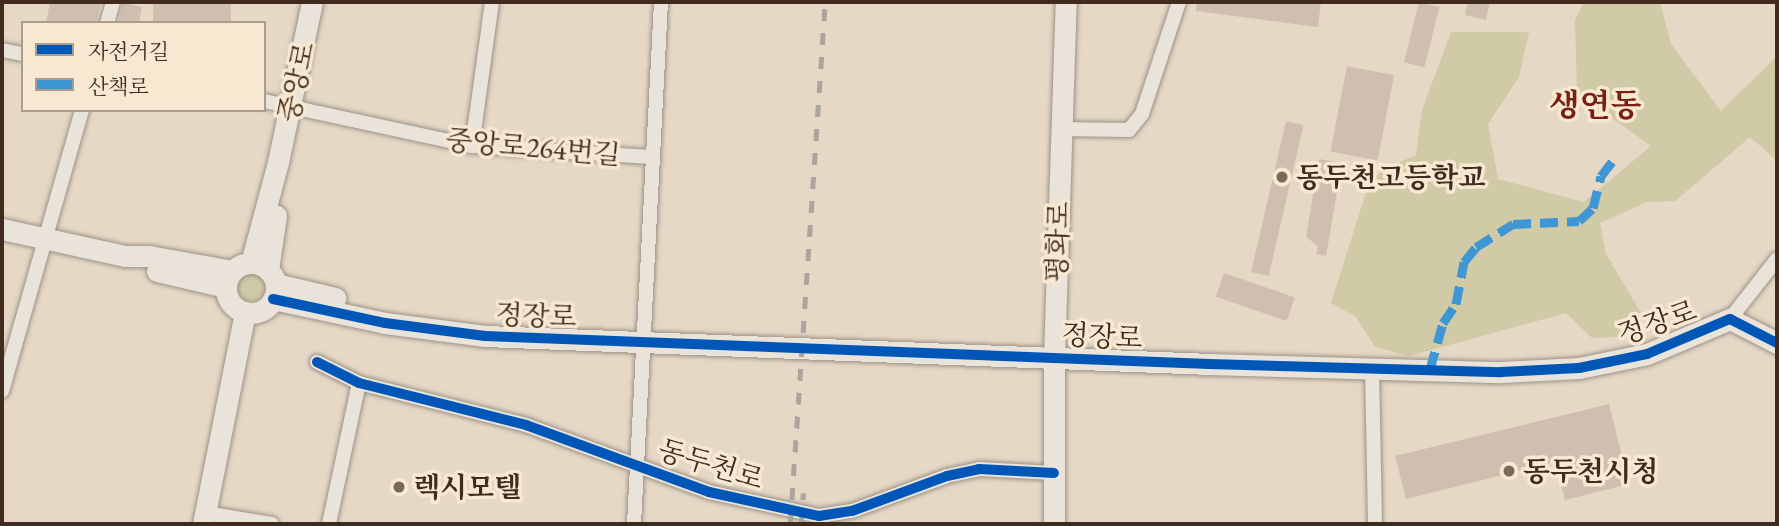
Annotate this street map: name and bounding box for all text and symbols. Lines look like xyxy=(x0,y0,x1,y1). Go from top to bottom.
legend xyxy=(21,21,266,112)
text: 자전거길 xyxy=(88,38,169,65)
street label: 중앙로 xyxy=(271,39,321,125)
text: 산책로 xyxy=(88,73,149,100)
district label: 생연동 xyxy=(1549,86,1641,124)
street label: 중앙로264번길 xyxy=(444,123,622,171)
place label: 동두천고등학교 xyxy=(1296,160,1485,194)
marker: 동두천고등학교 xyxy=(1274,169,1290,185)
street label: 평화로 xyxy=(1039,201,1075,283)
street label: 정장로 xyxy=(1613,293,1701,351)
street label: 정장로 xyxy=(495,297,577,333)
street label: 정장로 xyxy=(1061,317,1143,355)
street label: 동두천로 xyxy=(654,432,768,496)
place label: 동두천시청 xyxy=(1523,454,1658,488)
marker: 동두천시청 xyxy=(1501,463,1517,479)
place label: 렉시모텔 xyxy=(413,470,521,504)
marker: 렉시모텔 xyxy=(391,479,407,495)

